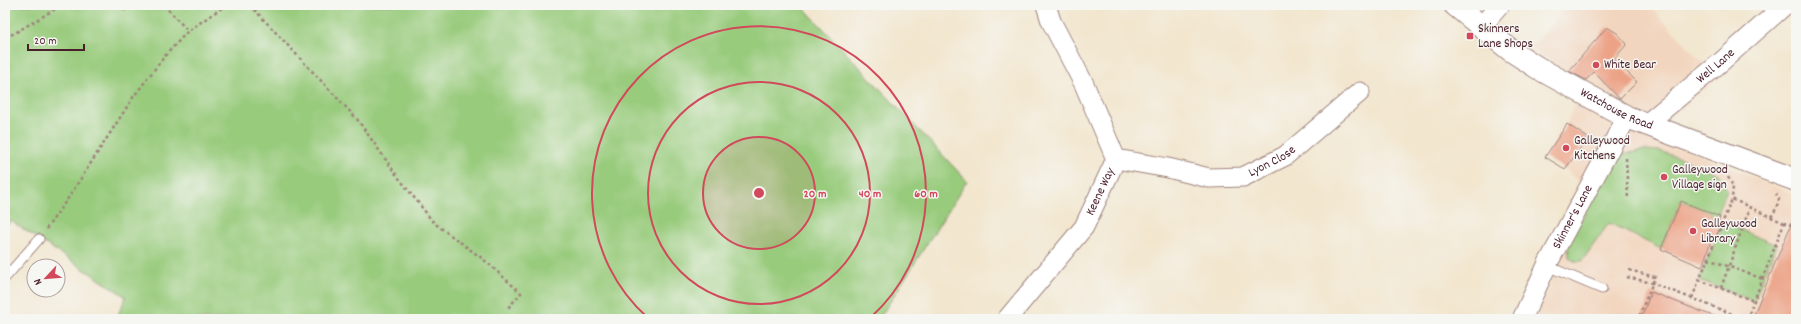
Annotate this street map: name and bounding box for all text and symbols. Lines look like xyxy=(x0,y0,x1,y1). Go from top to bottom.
place label: Skinners Lane Shops xyxy=(1478,20,1533,54)
scale bar xyxy=(28,26,84,52)
marker: Skinners Lane Shops xyxy=(1465,31,1475,41)
text: 20 m xyxy=(34,33,57,50)
street label: Well Lane xyxy=(1692,44,1740,88)
place label: White Bear xyxy=(1604,56,1656,75)
marker: White Bear xyxy=(1591,60,1601,70)
street label: Watchouse Road xyxy=(1576,83,1655,135)
place label: Galleywood Kitchens xyxy=(1574,132,1630,166)
street label: Lyon Close xyxy=(1245,141,1301,182)
marker: Galleywood Kitchens xyxy=(1561,143,1571,153)
place label: Galleywood Village sign xyxy=(1672,161,1728,195)
street label: Keene Way xyxy=(1081,164,1120,219)
marker: Galleywood Village sign xyxy=(1659,172,1669,182)
street label: Skinner's Lane xyxy=(1548,181,1598,252)
centre of rings xyxy=(752,186,766,200)
text: 20 m xyxy=(804,186,826,203)
text: 40 m xyxy=(859,186,881,203)
text: 60 m xyxy=(914,186,938,203)
place label: Galleywood Library xyxy=(1701,215,1757,249)
marker: Galleywood Library xyxy=(1688,226,1698,236)
north arrow xyxy=(26,258,66,298)
text: N xyxy=(30,275,47,287)

